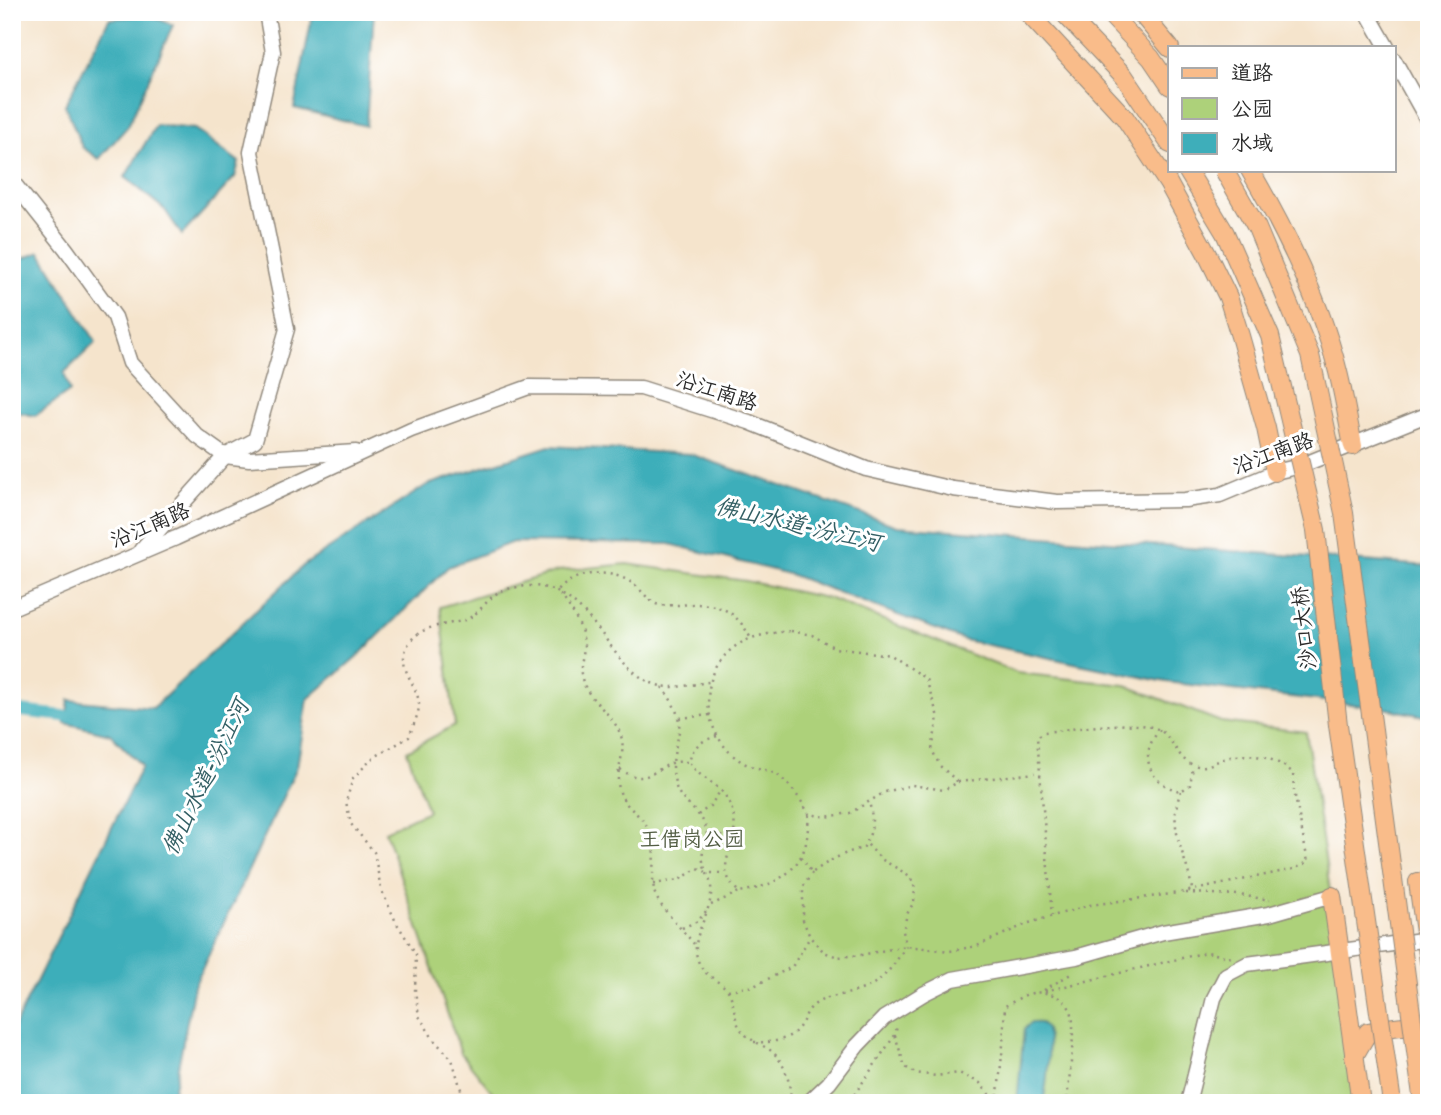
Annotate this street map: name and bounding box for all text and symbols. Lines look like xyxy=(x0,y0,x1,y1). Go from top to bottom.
legend xyxy=(1168,46,1396,172)
text: 道路 xyxy=(1231,61,1273,86)
text: 公园 xyxy=(1231,97,1273,122)
text: 水域 xyxy=(1231,131,1273,156)
street label: 沿江南路 xyxy=(673,367,761,416)
street label: 沿江南路 xyxy=(1229,427,1317,480)
water label: 佛山水道-汾江河 xyxy=(712,492,887,559)
street label: 沿江南路 xyxy=(107,498,194,553)
street label: 沙口大桥 xyxy=(1287,585,1322,671)
water label: 佛山水道-汾江河 xyxy=(156,692,257,860)
park label: 王借岗公园 xyxy=(640,827,745,852)

